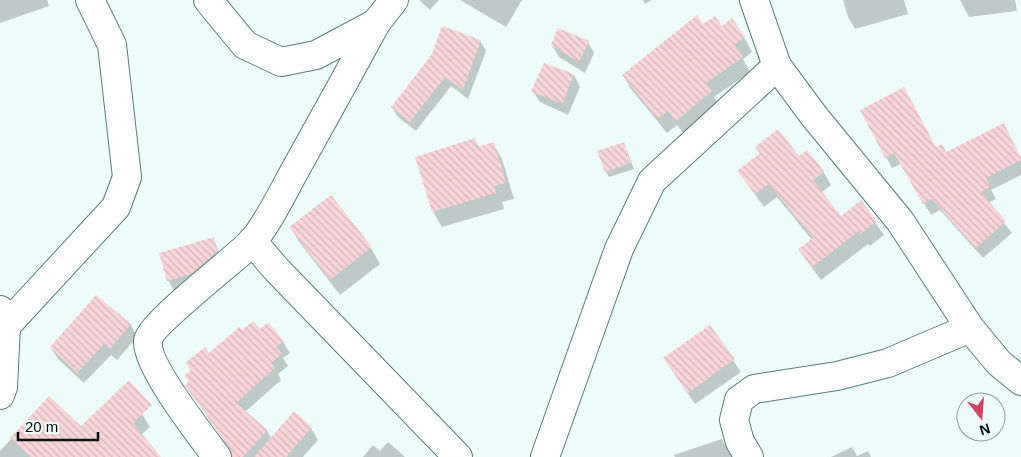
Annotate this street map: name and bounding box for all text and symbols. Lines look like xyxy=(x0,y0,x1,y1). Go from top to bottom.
north arrow xyxy=(956,392,1006,442)
scale bar xyxy=(18,410,98,442)
text: 20 m xyxy=(25,418,58,435)
text: N xyxy=(978,420,992,439)

